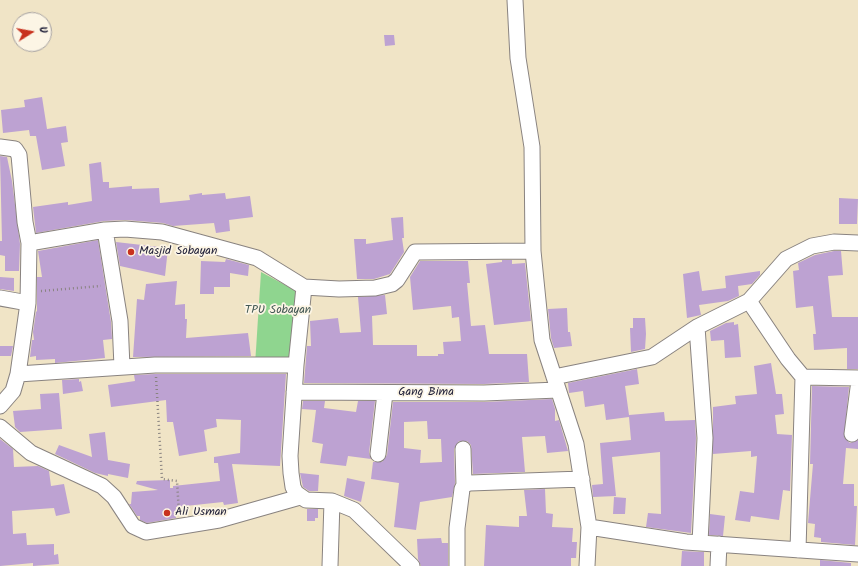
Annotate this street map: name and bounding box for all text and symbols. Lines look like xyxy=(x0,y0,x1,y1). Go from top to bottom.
north arrow xyxy=(12,12,52,52)
text: U xyxy=(33,25,52,35)
place label: Masjid Sobayan xyxy=(139,245,217,259)
marker: Masjid Sobayan xyxy=(126,247,136,257)
park label: TPU Sobayan xyxy=(245,304,311,318)
street label: Gang Bima xyxy=(398,386,454,400)
place label: Ali Usman xyxy=(175,506,227,520)
marker: Ali Usman xyxy=(162,508,172,518)

